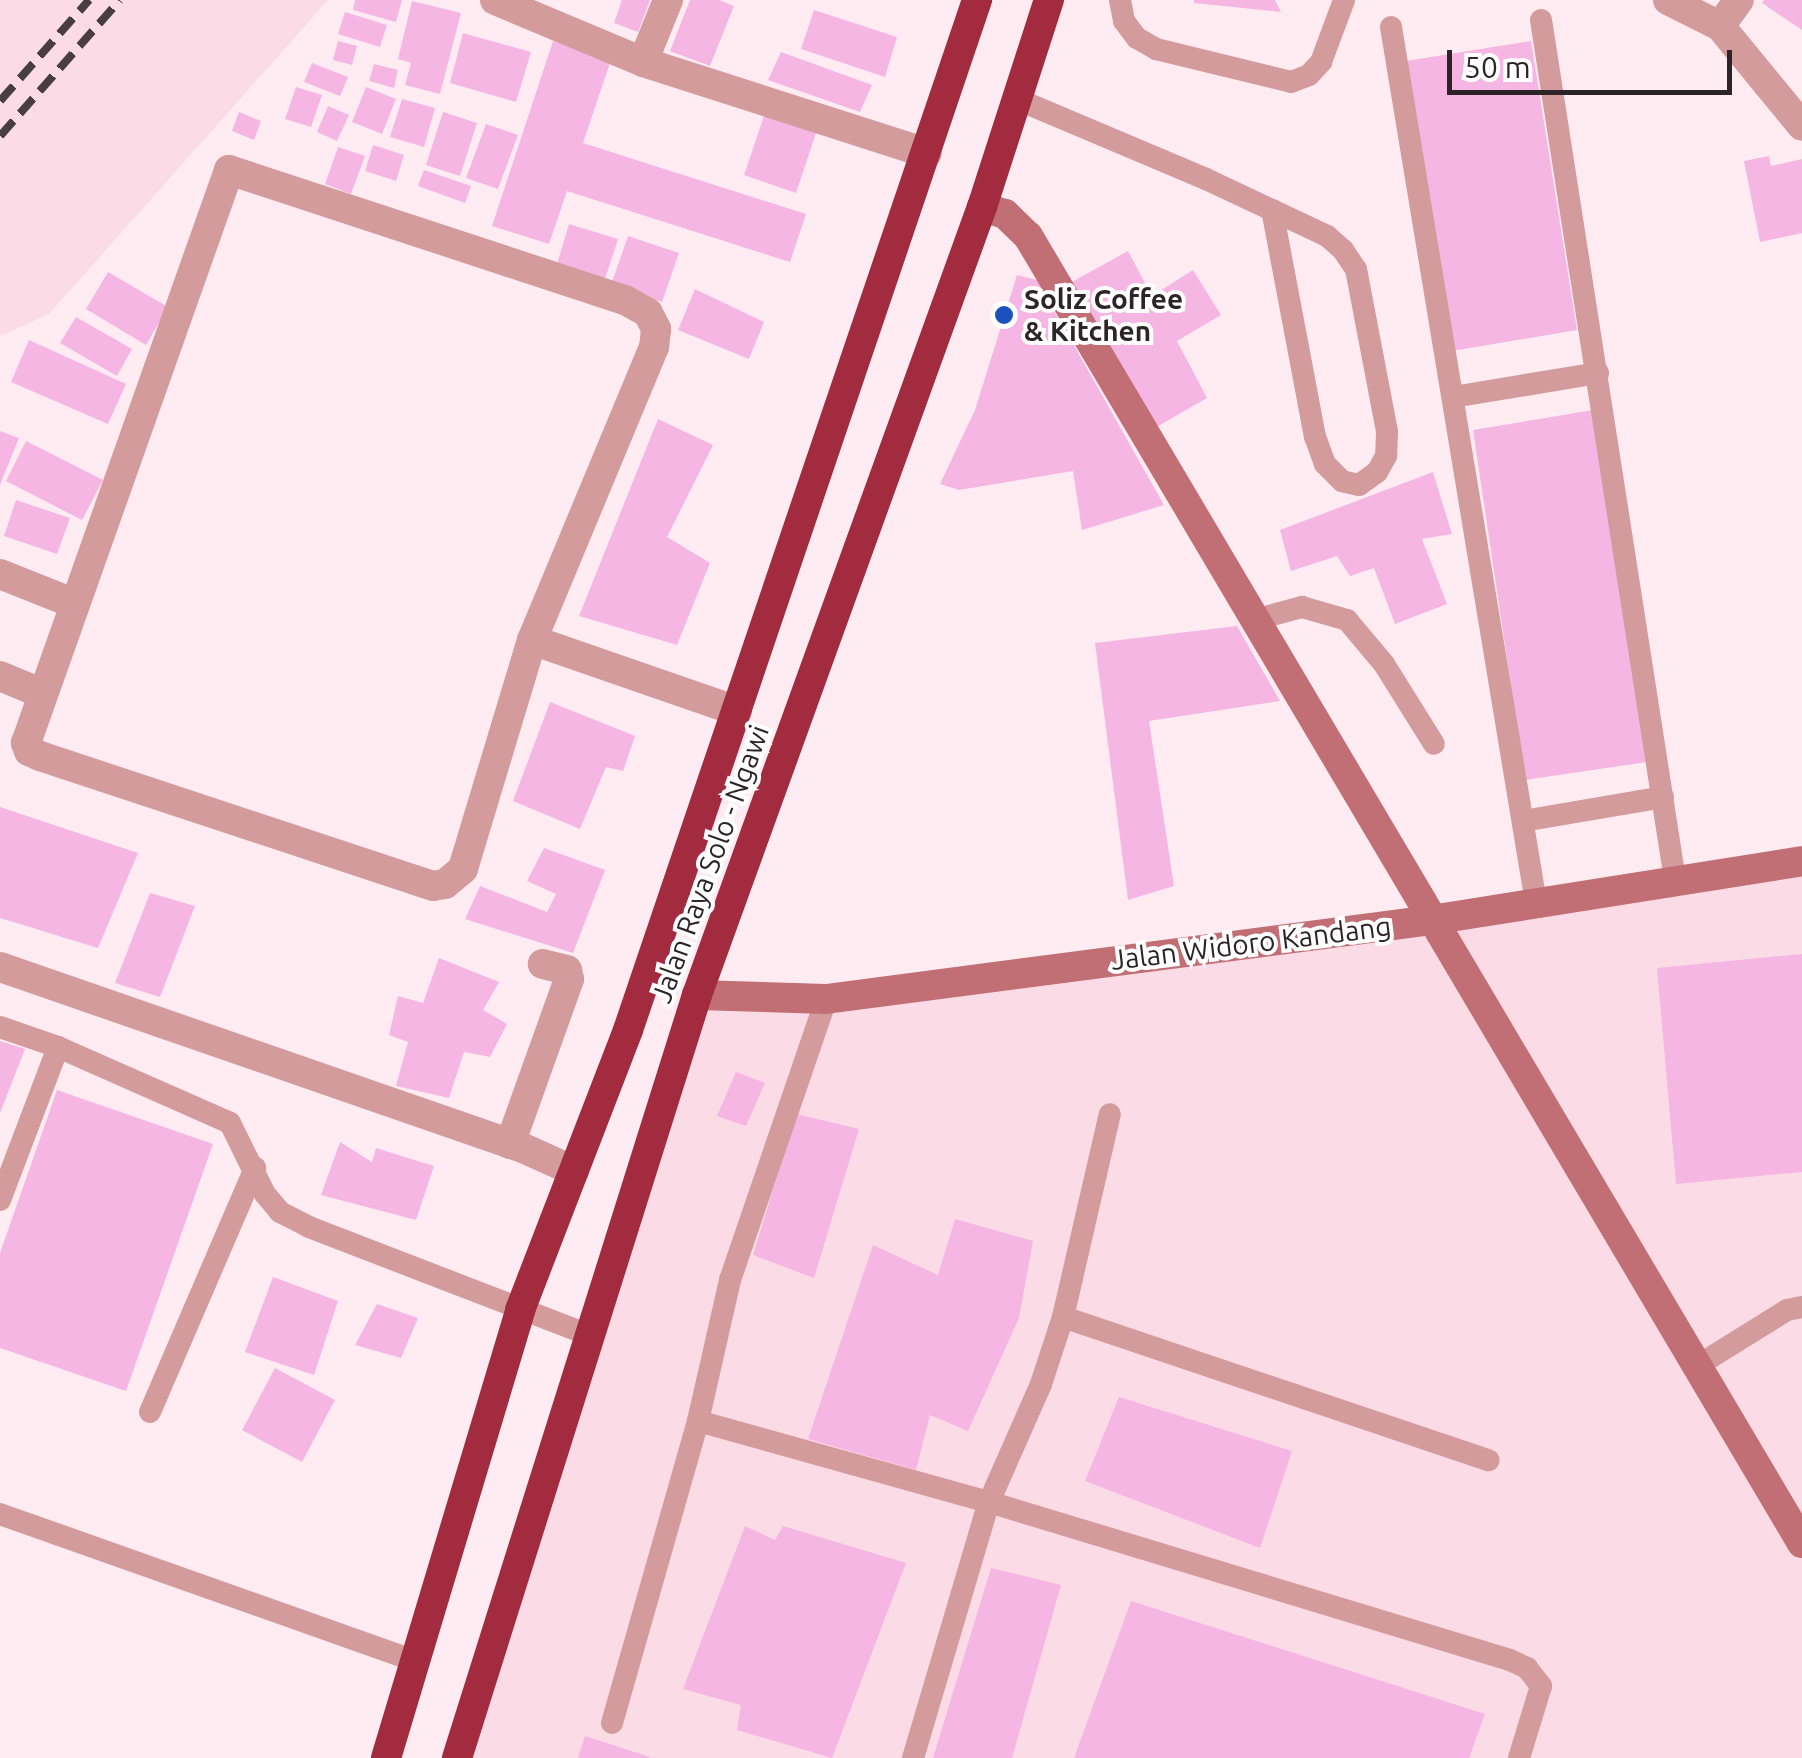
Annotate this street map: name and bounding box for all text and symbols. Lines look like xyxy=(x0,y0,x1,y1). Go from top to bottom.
scale bar xyxy=(1452,30,1737,92)
text: 50 m xyxy=(1464,50,1531,84)
place label: Soliz Coffee & Kitchen xyxy=(1024,282,1183,348)
marker: Soliz Coffee & Kitchen xyxy=(993,304,1015,326)
street label: Jalan Raya Solo - Ngawi xyxy=(644,721,776,1007)
street label: Jalan Widoro Kandang xyxy=(1109,909,1393,977)

